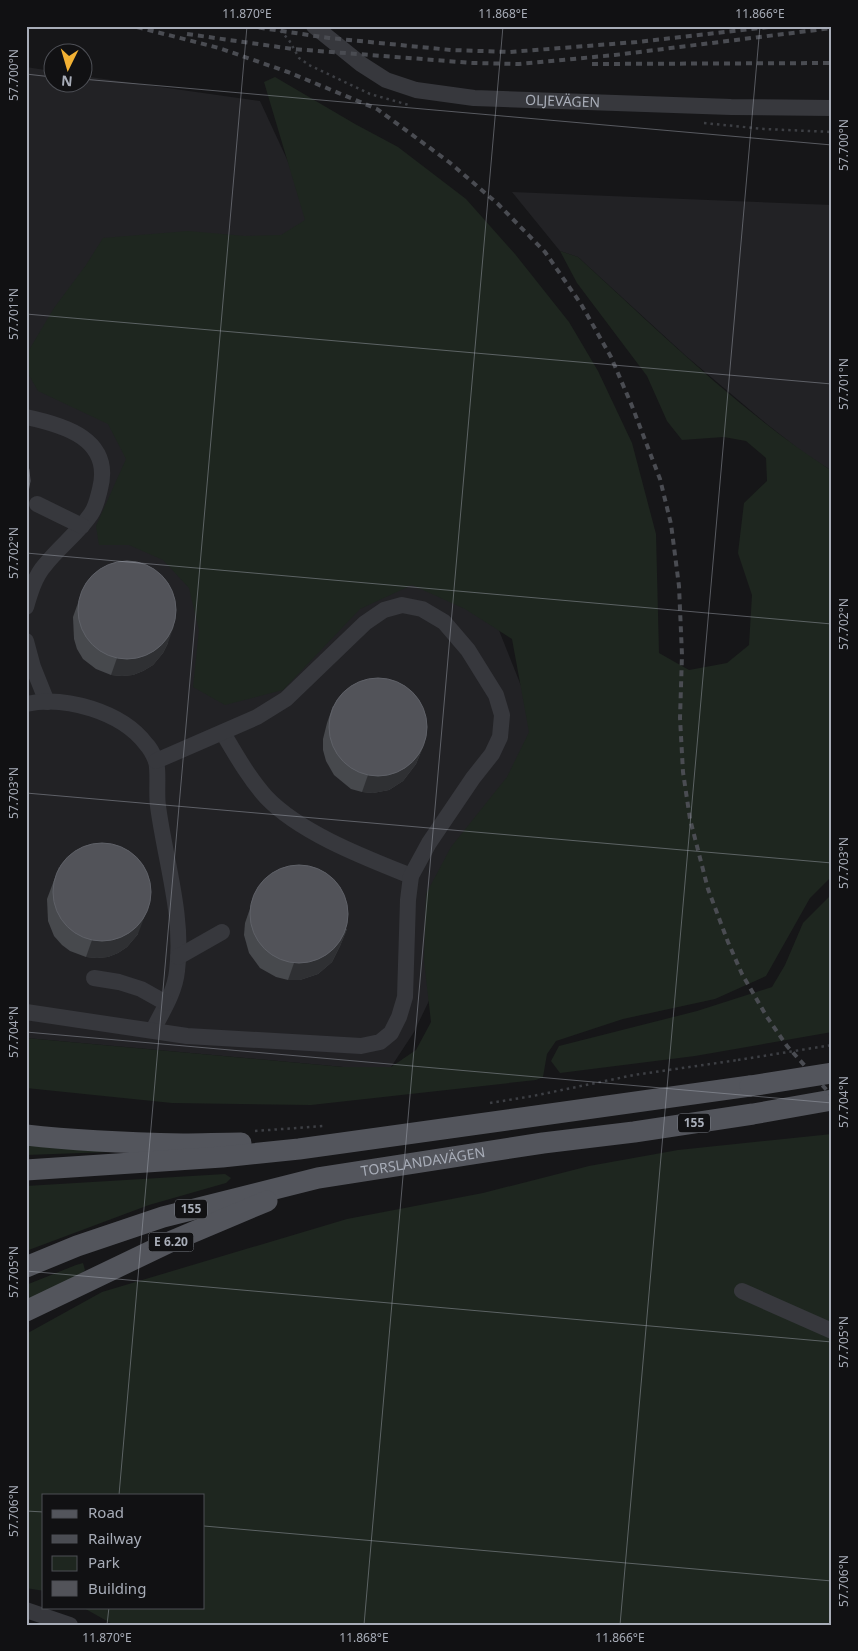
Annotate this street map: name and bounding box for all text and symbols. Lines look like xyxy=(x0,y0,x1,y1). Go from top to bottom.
text: 11.870°E xyxy=(222,5,272,22)
text: 11.868°E xyxy=(478,5,528,22)
text: 11.866°E xyxy=(735,5,785,22)
north arrow xyxy=(42,42,92,92)
text: 57.700°N xyxy=(5,49,22,101)
text: N xyxy=(60,71,73,91)
street label: OLJEVÄGEN xyxy=(525,90,601,111)
text: 57.700°N xyxy=(835,119,852,171)
text: 57.701°N xyxy=(5,288,22,340)
text: 57.701°N xyxy=(835,358,852,410)
text: 57.702°N xyxy=(5,527,22,579)
text: 57.702°N xyxy=(835,598,852,650)
text: 57.703°N xyxy=(5,767,22,819)
text: 57.703°N xyxy=(835,837,852,889)
text: 57.704°N xyxy=(5,1006,22,1058)
text: 57.704°N xyxy=(835,1076,852,1128)
road number: 155 xyxy=(678,1114,710,1132)
street label: TORSLANDAVÄGEN xyxy=(360,1142,486,1180)
road number: 155 xyxy=(175,1200,207,1218)
road number: E 6.20 xyxy=(148,1232,194,1252)
text: 57.705°N xyxy=(5,1246,22,1298)
text: 57.705°N xyxy=(835,1316,852,1368)
text: 57.706°N xyxy=(5,1485,22,1537)
legend xyxy=(42,1494,205,1608)
text: Road xyxy=(88,1502,124,1522)
text: Railway xyxy=(88,1528,142,1548)
text: Park xyxy=(88,1552,120,1572)
text: 57.706°N xyxy=(835,1555,852,1607)
text: Building xyxy=(88,1578,146,1598)
text: 11.870°E xyxy=(82,1629,132,1646)
text: 11.868°E xyxy=(339,1629,389,1646)
text: 11.866°E xyxy=(595,1629,645,1646)

